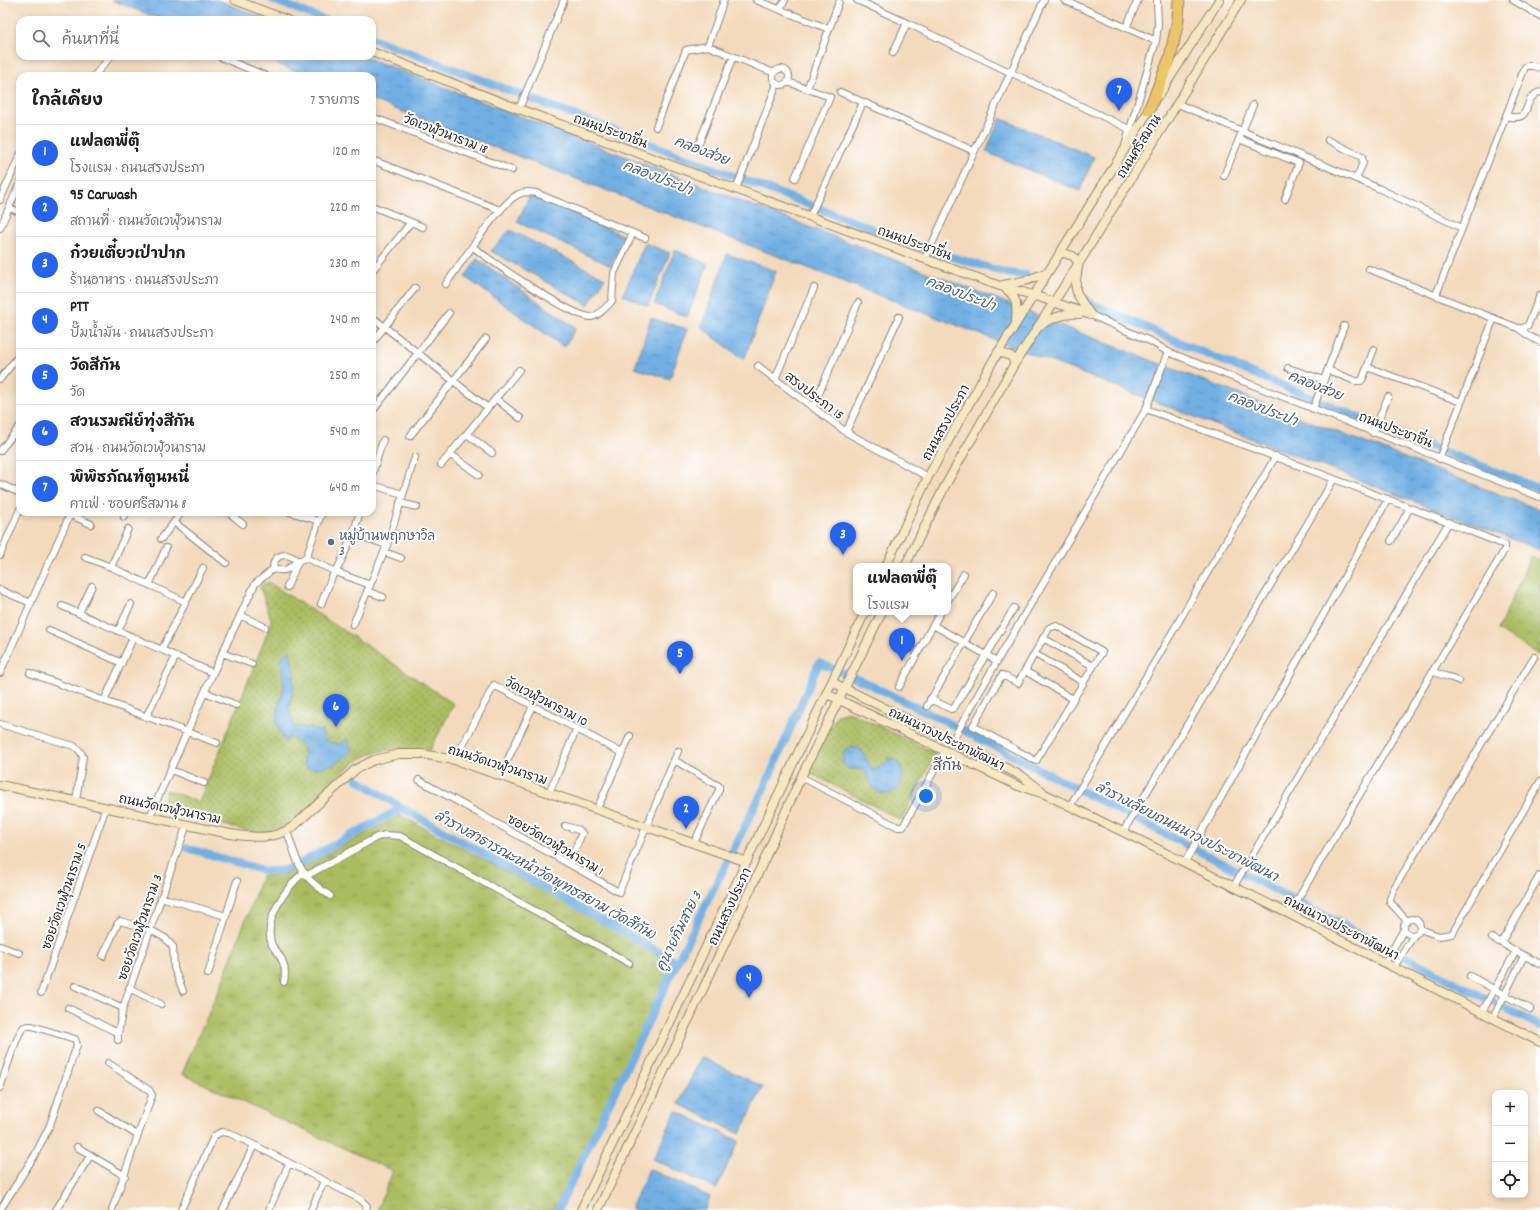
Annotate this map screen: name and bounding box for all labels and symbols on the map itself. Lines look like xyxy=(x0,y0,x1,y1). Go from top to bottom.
pin: 7 xyxy=(1106,78,1132,111)
street label: ถนนประชาชื่น xyxy=(570,104,652,155)
street label: วัดเวฬุวนาราม 18 xyxy=(400,110,490,160)
street label: ถนนศรีสมาน xyxy=(1112,111,1167,183)
water label: คลองส่วย xyxy=(671,131,734,172)
water label: คลองประปา xyxy=(620,156,696,202)
street label: ถนนประชาชื่น xyxy=(874,216,956,267)
water label: คลองประปา xyxy=(923,272,999,318)
water label: คลองส่วย xyxy=(1285,366,1348,408)
street label: สรงประภา 15 xyxy=(780,369,847,425)
street label: ถนนสรงประภา xyxy=(919,382,976,465)
water label: คลองประปา xyxy=(1225,387,1301,433)
street label: ถนนประชาชื่น xyxy=(1355,403,1437,454)
pin: 3 xyxy=(830,522,856,555)
place label: หมู่บ้านพฤกษาวิล 3 xyxy=(339,527,435,562)
marker: หมู่บ้านพฤกษาวิล 3 xyxy=(326,537,336,547)
pin: 1 xyxy=(889,628,915,661)
pin: 5 xyxy=(667,641,693,674)
street label: วัดเวฬุวนาราม 10 xyxy=(501,674,591,732)
pin: 6 xyxy=(323,694,349,727)
street label: ถนนนาวงประชาพัฒนา xyxy=(885,704,1007,777)
street label: ถนนวัดเวฬุวนาราม xyxy=(445,741,550,791)
district label: สีกัน xyxy=(933,756,961,778)
water label: ลำรางเลียบถนนนาวงประชาพัฒนา xyxy=(1091,777,1282,888)
your location xyxy=(916,786,936,806)
street label: ถนนวัดเวฬุวนาราม xyxy=(117,790,222,831)
pin: 2 xyxy=(673,796,699,829)
water label: ลำรางสาธารณะหน้าวัดพุทธสยาม (วัดสีกัน) xyxy=(430,806,660,946)
street label: ซอยวัดเวฬุวนาราม 1 xyxy=(503,811,606,882)
street label: ซอยวัดเวฬุวนาราม 5 xyxy=(38,841,93,953)
street label: ถนนสรงประภา xyxy=(705,865,758,949)
street label: ซอยวัดเวฬุวนาราม 3 xyxy=(114,872,168,984)
water label: คูนายกิมสาย 3 xyxy=(652,887,708,975)
street label: ถนนนาวงประชาพัฒนา xyxy=(1280,892,1402,967)
pin: 4 xyxy=(736,965,762,998)

